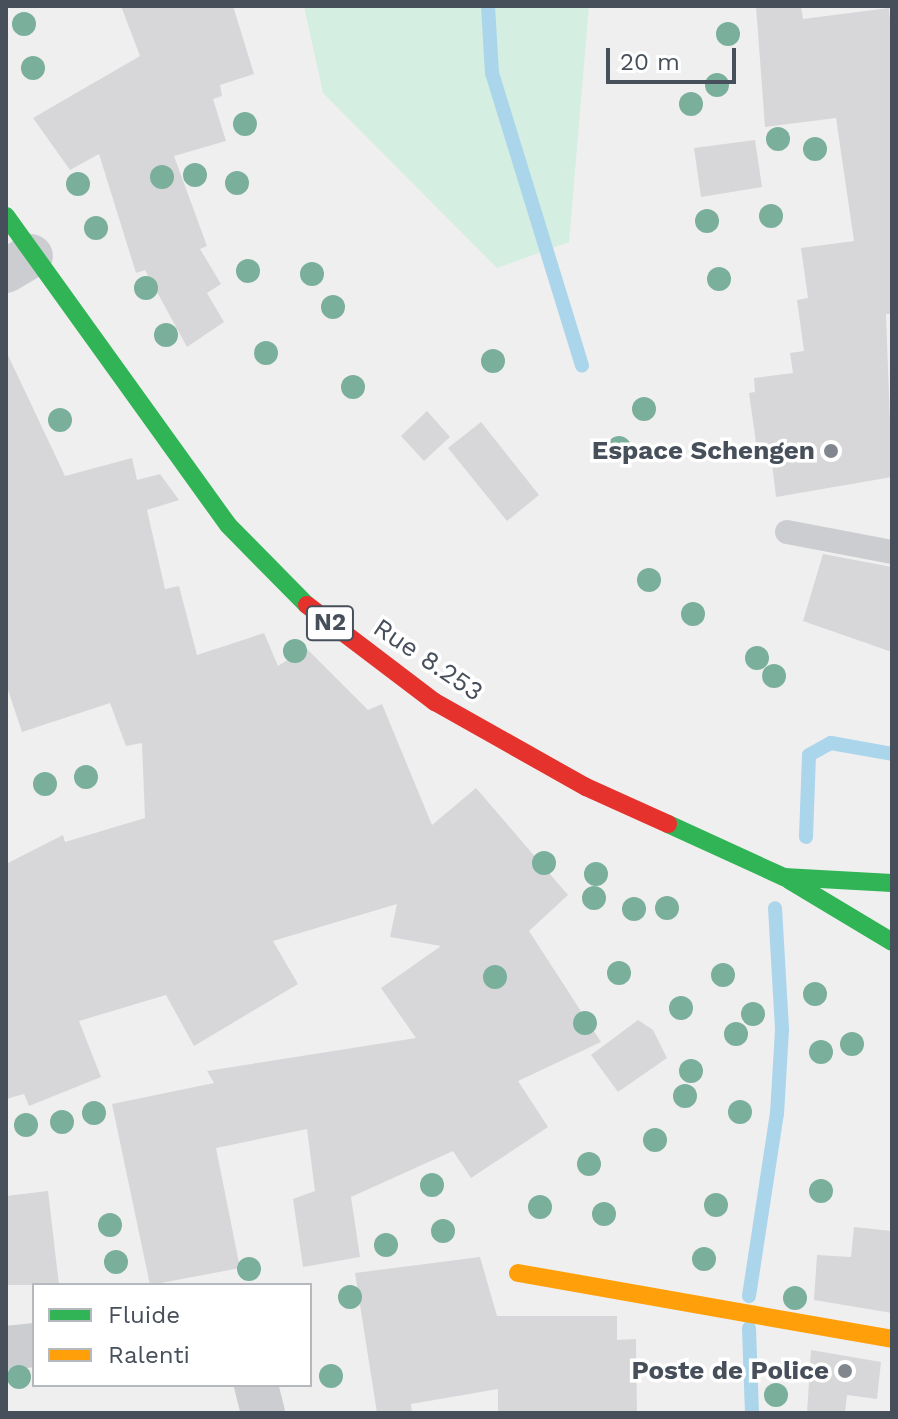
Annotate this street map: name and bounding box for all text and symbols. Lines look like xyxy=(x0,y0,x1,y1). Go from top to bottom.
scale bar xyxy=(610,32,740,82)
text: 20 m xyxy=(620,48,680,76)
place label: Espace Schengen xyxy=(592,435,815,467)
marker: Espace Schengen xyxy=(822,442,840,460)
road number: N2 xyxy=(304,603,356,643)
street label: Rue 8.253 xyxy=(367,612,489,708)
legend xyxy=(32,1283,312,1387)
text: Fluide xyxy=(108,1301,180,1329)
text: Ralenti xyxy=(108,1341,190,1369)
place label: Poste de Police xyxy=(632,1355,829,1387)
marker: Poste de Police xyxy=(836,1362,854,1380)

